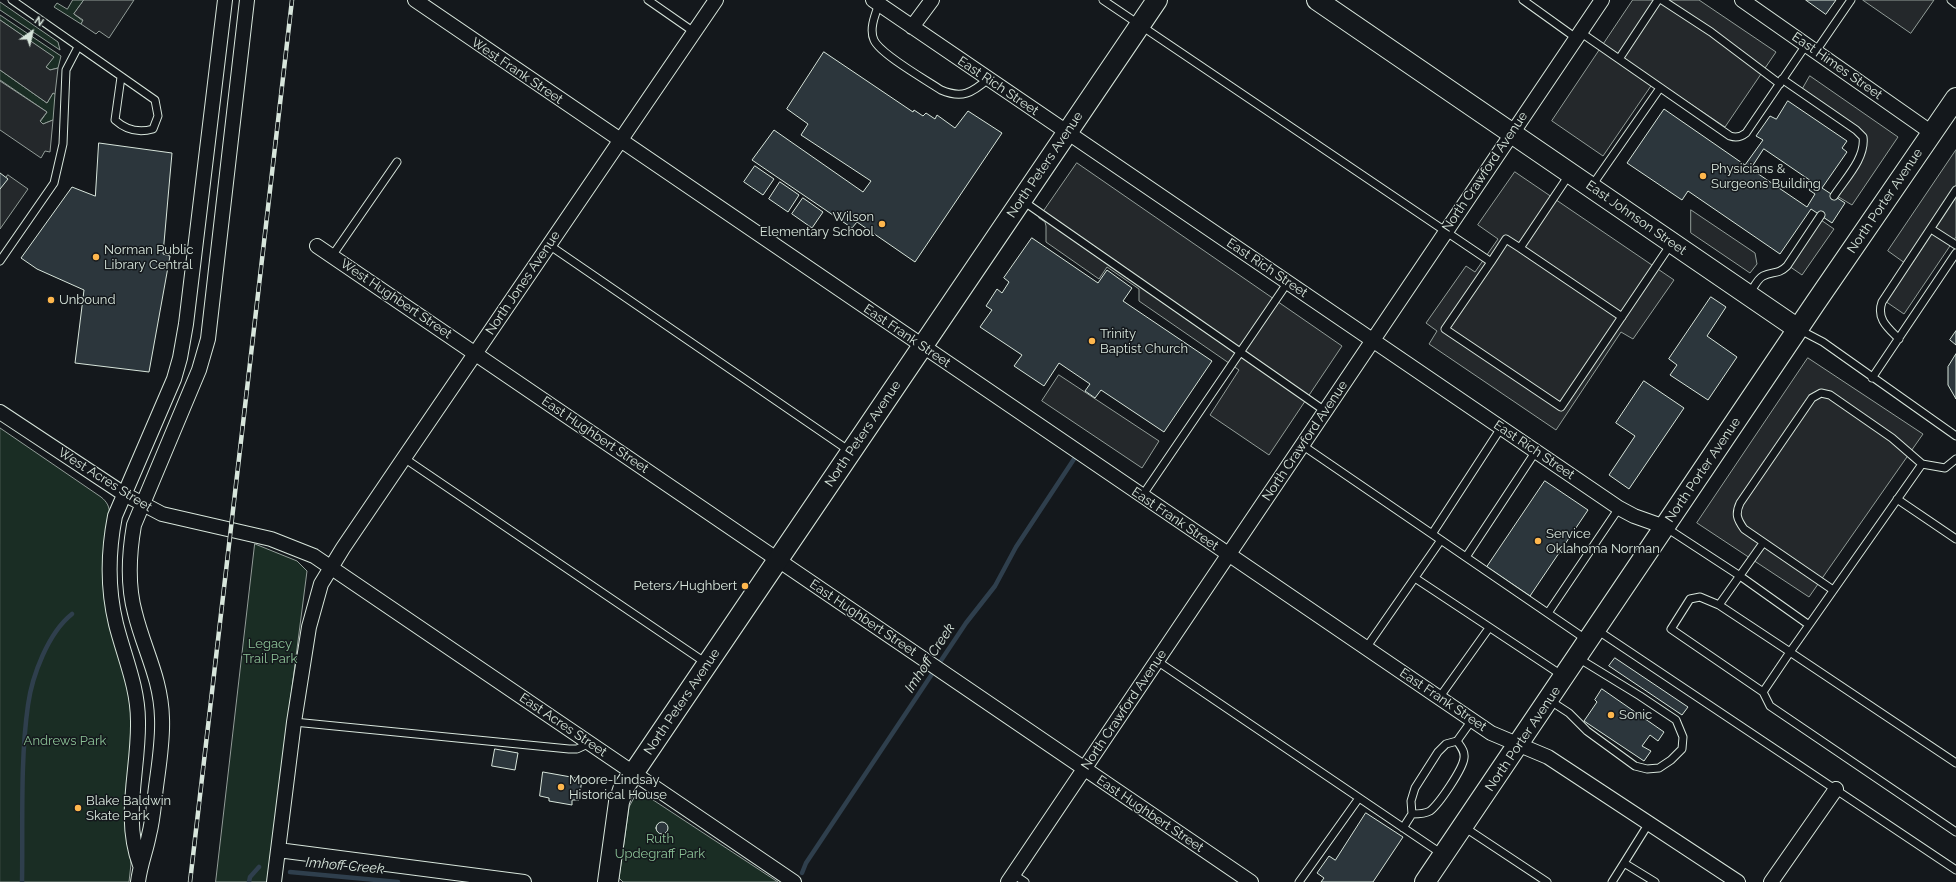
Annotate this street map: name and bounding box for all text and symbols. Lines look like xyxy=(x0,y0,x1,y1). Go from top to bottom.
north arrow xyxy=(12,12,52,52)
text: N xyxy=(32,14,46,29)
street label: East Himes Street xyxy=(1789,29,1885,103)
street label: West Frank Street xyxy=(468,35,566,107)
street label: East Rich Street xyxy=(955,53,1041,119)
street label: North Peters Avenue xyxy=(1004,109,1086,221)
street label: North Crawford Avenue xyxy=(1439,109,1531,235)
street label: North Porter Avenue xyxy=(1844,146,1926,256)
place label: Physicians & Surgeons Building xyxy=(1711,161,1821,192)
marker: Physicians & Surgeons Building xyxy=(1698,171,1708,181)
street label: East Johnson Street xyxy=(1583,178,1689,258)
place label: Wilson Elementary School xyxy=(760,209,874,240)
marker: Wilson Elementary School xyxy=(877,219,887,229)
street label: North Jones Avenue xyxy=(482,228,564,338)
street label: East Rich Street xyxy=(1224,235,1310,301)
place label: Norman Public Library Central xyxy=(104,242,193,273)
marker: Norman Public Library Central xyxy=(91,252,101,262)
street label: West Hughbert Street xyxy=(337,256,455,342)
place label: Unbound xyxy=(59,292,115,308)
marker: Unbound xyxy=(46,295,56,305)
street label: East Frank Street xyxy=(861,301,953,371)
place label: Trinity Baptist Church xyxy=(1100,326,1188,357)
marker: Trinity Baptist Church xyxy=(1087,336,1097,346)
street label: North Peters Avenue xyxy=(822,378,904,490)
street label: North Crawford Avenue xyxy=(1259,378,1351,504)
street label: East Hughbert Street xyxy=(539,393,651,477)
street label: North Porter Avenue xyxy=(1662,415,1744,525)
street label: East Rich Street xyxy=(1491,417,1577,483)
street label: West Acres Street xyxy=(55,445,155,515)
street label: East Frank Street xyxy=(1129,484,1221,554)
place label: Service Oklahoma Norman xyxy=(1546,526,1660,557)
marker: Service Oklahoma Norman xyxy=(1533,536,1543,546)
street label: East Hughbert Street xyxy=(807,576,919,660)
place label: Peters/Hughbert xyxy=(633,578,737,594)
marker: Peters/Hughbert xyxy=(740,581,750,591)
water label: Imhoff Creek xyxy=(901,620,959,696)
park label: Legacy Trail Park xyxy=(243,636,297,667)
street label: North Peters Avenue xyxy=(641,646,723,758)
street label: North Crawford Avenue xyxy=(1078,647,1170,773)
street label: East Frank Street xyxy=(1397,665,1489,735)
street label: North Porter Avenue xyxy=(1482,684,1564,794)
street label: East Acres Street xyxy=(516,690,610,760)
place label: Sonic xyxy=(1619,707,1652,723)
marker: Sonic xyxy=(1606,710,1616,720)
park label: Andrews Park xyxy=(24,733,106,749)
place label: Moore-Lindsay Historical House xyxy=(569,772,667,803)
street label: East Hughbert Street xyxy=(1094,772,1206,856)
marker: Moore-Lindsay Historical House xyxy=(556,782,566,792)
place label: Blake Baldwin Skate Park xyxy=(86,793,171,824)
marker: Blake Baldwin Skate Park xyxy=(73,803,83,813)
park label: Ruth Updegraff Park xyxy=(615,831,705,862)
water label: Imhoff Creek xyxy=(305,854,385,878)

